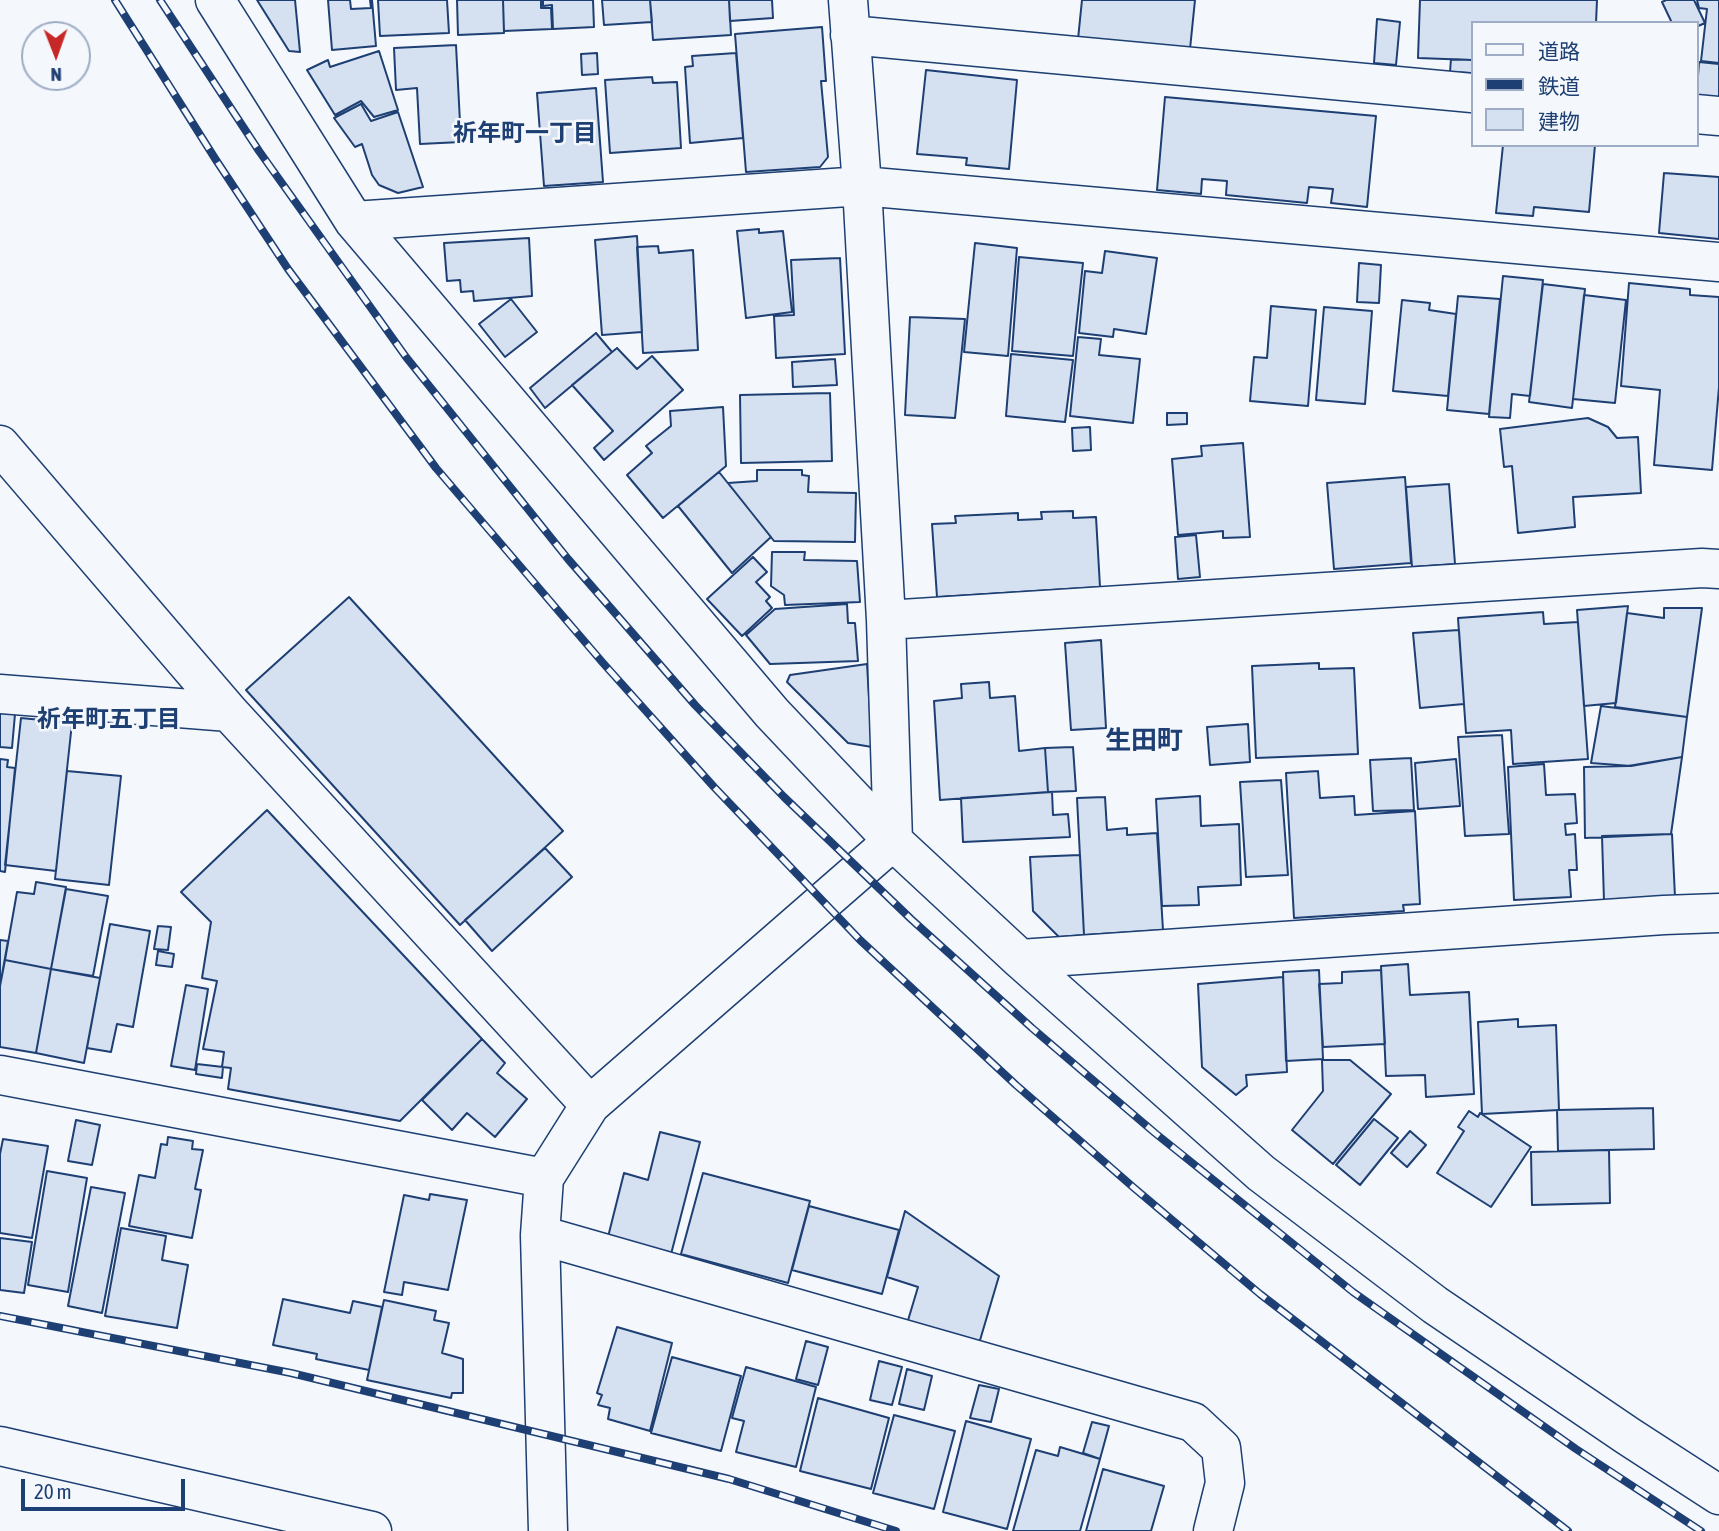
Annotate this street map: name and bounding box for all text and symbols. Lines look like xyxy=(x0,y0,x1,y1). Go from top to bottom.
north arrow xyxy=(21,21,91,91)
legend xyxy=(1470,21,1698,147)
text: 道路 xyxy=(1538,39,1580,63)
text: N xyxy=(51,64,62,86)
text: 鉄道 xyxy=(1538,74,1580,98)
text: 建物 xyxy=(1538,109,1580,133)
district label: 祈年町一丁目 xyxy=(453,119,597,147)
district label: 祈年町五丁目 xyxy=(37,705,181,733)
district label: 生田町 xyxy=(1105,725,1183,757)
scale bar xyxy=(24,1464,189,1508)
text: 20 m xyxy=(34,1479,72,1503)

